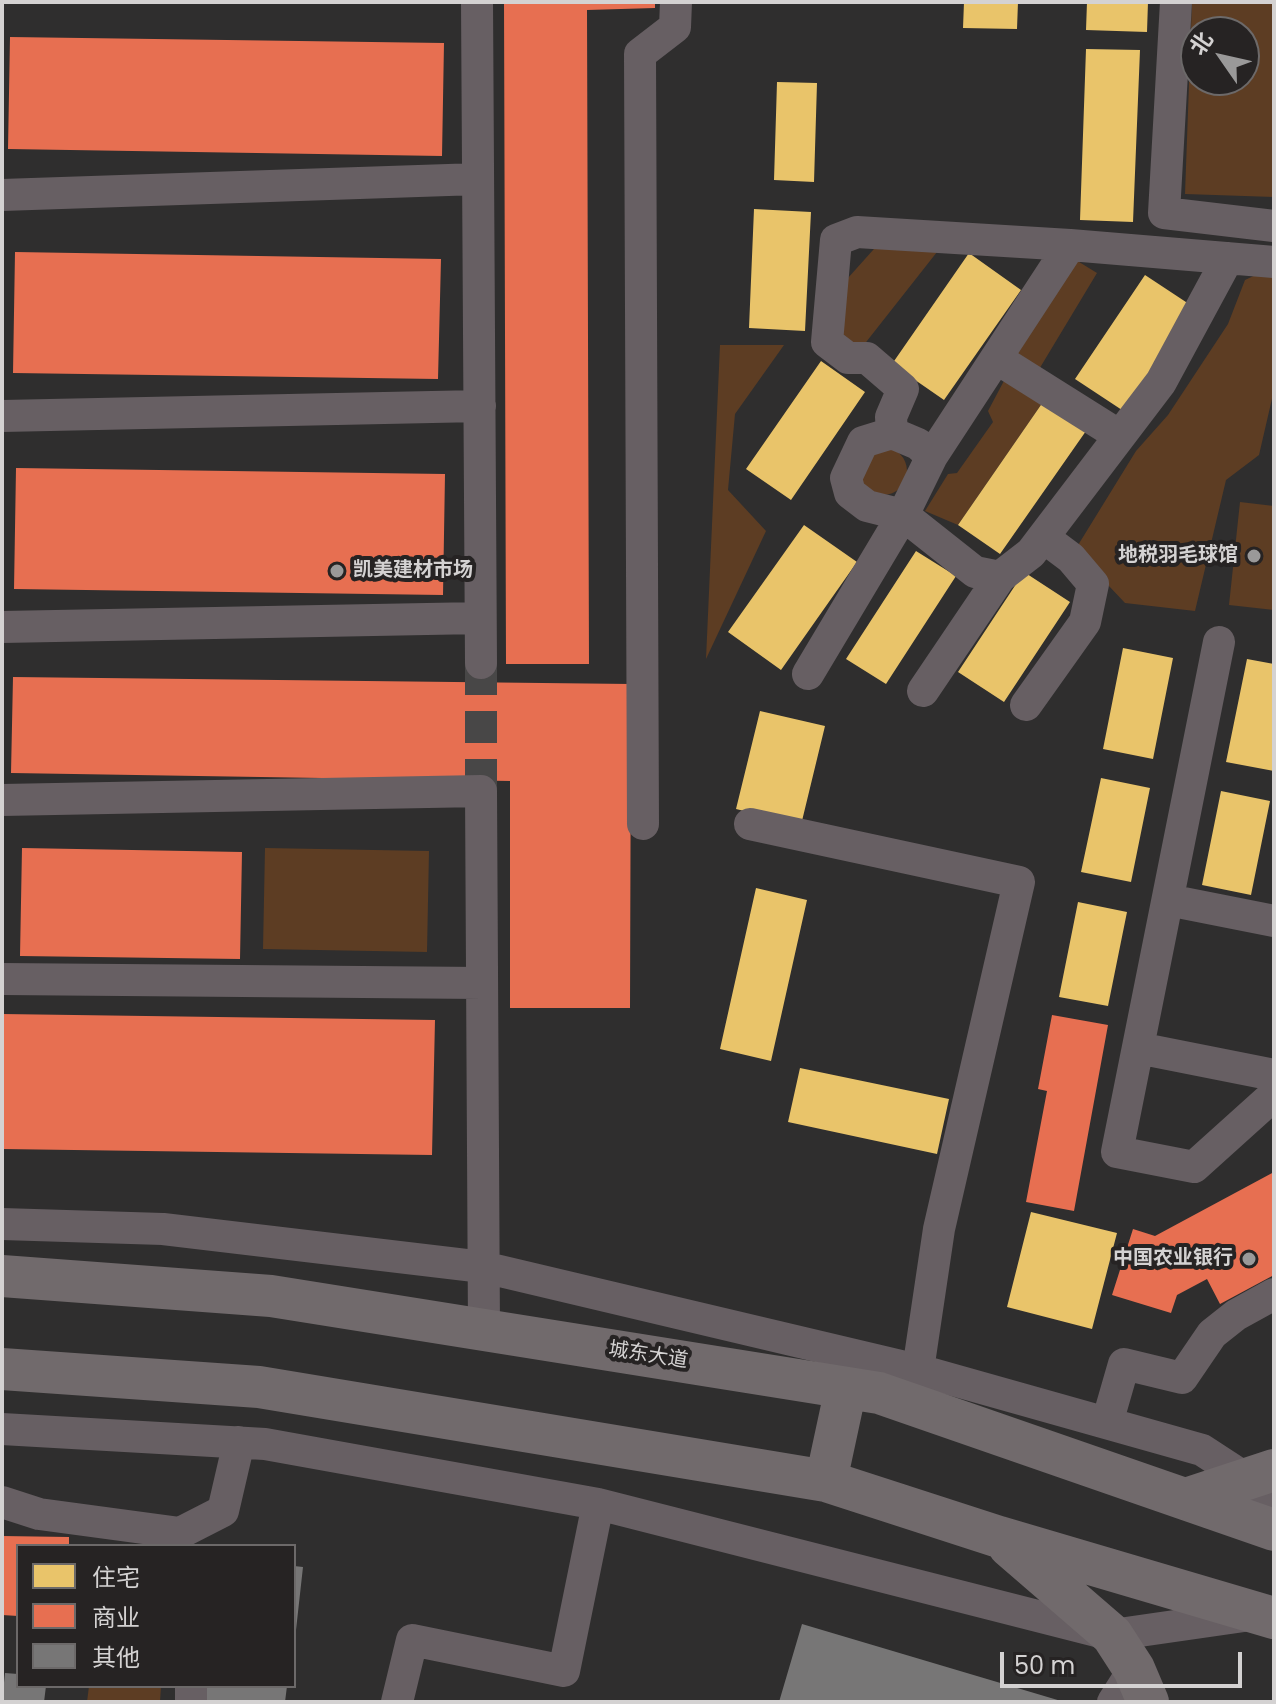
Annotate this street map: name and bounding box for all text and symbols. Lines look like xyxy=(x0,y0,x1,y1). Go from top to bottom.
north arrow xyxy=(1180,16,1260,96)
text: 北 xyxy=(1182,26,1220,61)
place label: 地税羽毛球馆 xyxy=(1118,544,1238,568)
marker: 地税羽毛球馆 xyxy=(1245,547,1263,565)
place label: 凯美建材市场 xyxy=(353,559,473,583)
marker: 凯美建材市场 xyxy=(328,562,346,580)
place label: 中国农业银行 xyxy=(1113,1247,1233,1271)
marker: 中国农业银行 xyxy=(1240,1250,1258,1268)
street label: 城东大道 xyxy=(607,1338,689,1374)
legend xyxy=(16,1544,296,1688)
text: 住宅 xyxy=(92,1561,140,1594)
text: 商业 xyxy=(92,1601,140,1634)
scale bar xyxy=(1004,1636,1246,1686)
text: 其他 xyxy=(92,1641,140,1674)
text: 50 m xyxy=(1014,1649,1075,1682)

